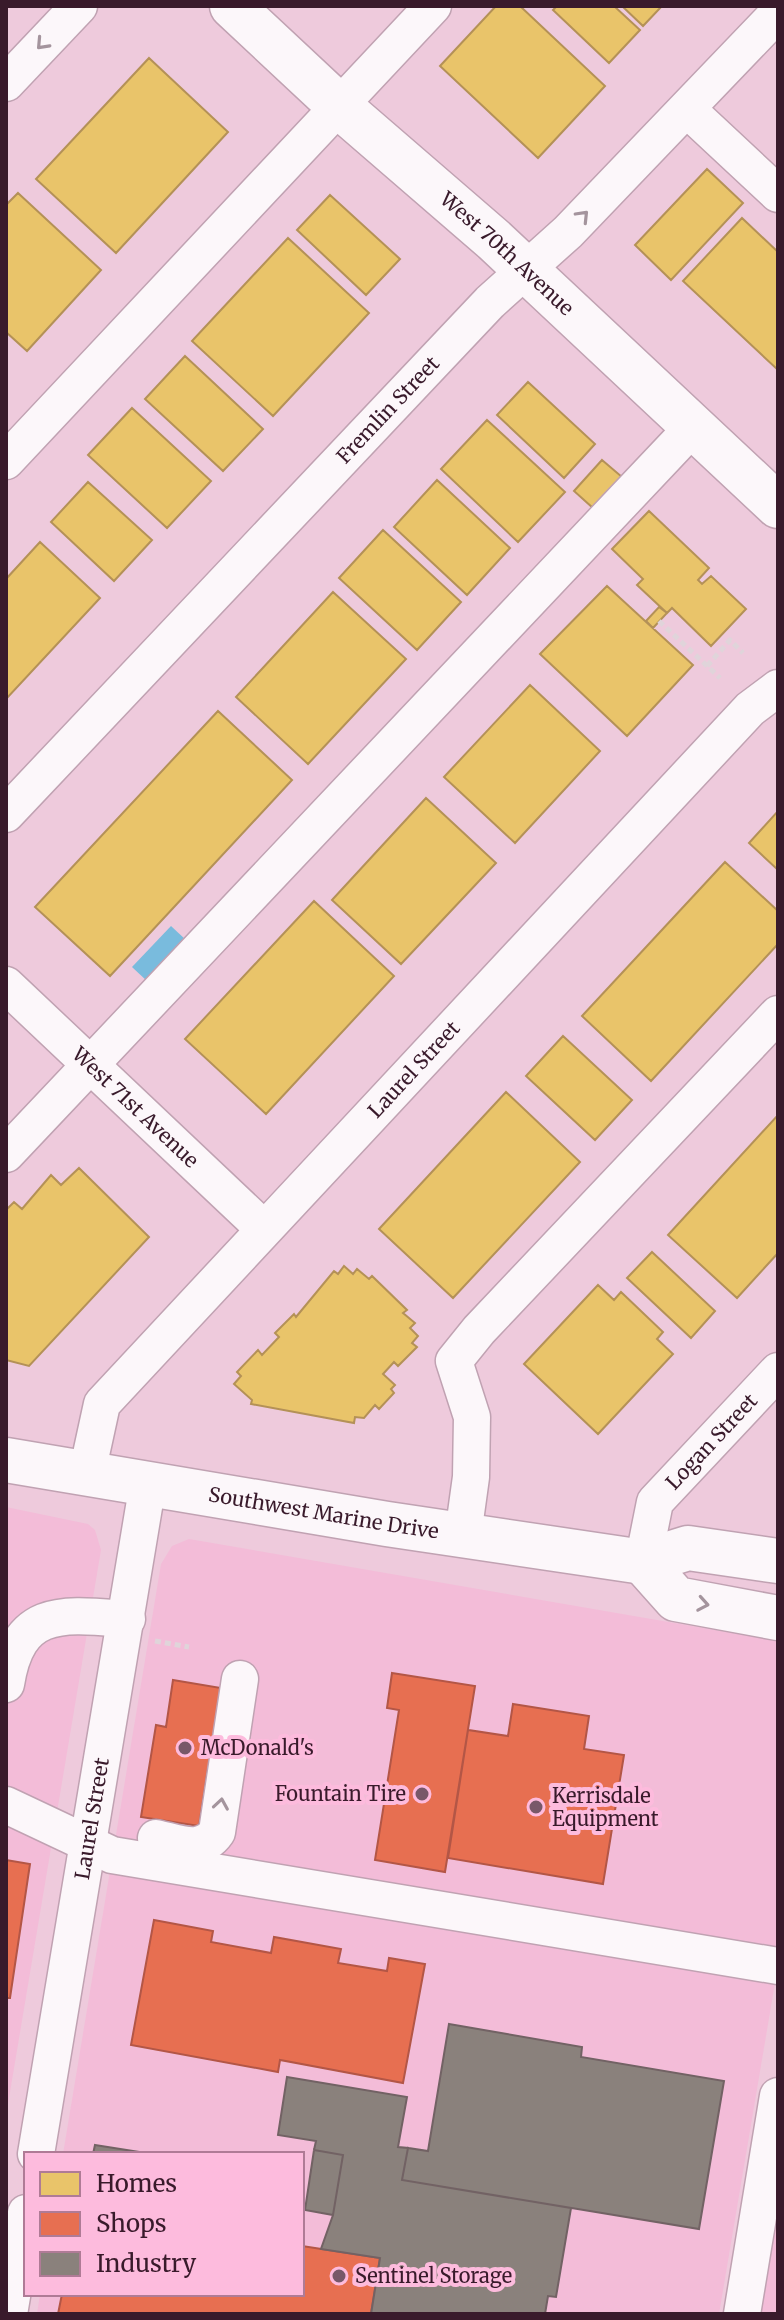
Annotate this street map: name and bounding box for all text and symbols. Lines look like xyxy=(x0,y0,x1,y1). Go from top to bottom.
one-way arrow xyxy=(38,35,52,50)
street label: West 70th Avenue xyxy=(435,186,579,320)
one-way arrow xyxy=(574,211,589,225)
street label: Fremlin Street xyxy=(331,351,444,468)
street label: Laurel Street xyxy=(362,1015,465,1123)
street label: West 71st Avenue xyxy=(67,1041,204,1173)
street label: Logan Street xyxy=(660,1388,762,1494)
street label: Southwest Marine Drive xyxy=(207,1481,440,1544)
one-way arrow xyxy=(696,1595,709,1612)
place label: McDonald's xyxy=(201,1735,314,1760)
marker: McDonald's xyxy=(176,1739,194,1757)
street label: Laurel Street xyxy=(69,1756,114,1881)
place label: Fountain Tire xyxy=(275,1781,406,1806)
place label: Kerrisdale Equipment xyxy=(552,1783,659,1831)
marker: Fountain Tire xyxy=(413,1785,431,1803)
one-way arrow xyxy=(212,1797,229,1811)
marker: Kerrisdale Equipment xyxy=(527,1798,545,1816)
legend xyxy=(24,2152,304,2296)
text: Homes xyxy=(96,2168,177,2199)
text: Shops xyxy=(96,2208,167,2239)
text: Industry xyxy=(96,2248,196,2279)
place label: Sentinel Storage xyxy=(355,2263,512,2288)
marker: Sentinel Storage xyxy=(330,2267,348,2285)

